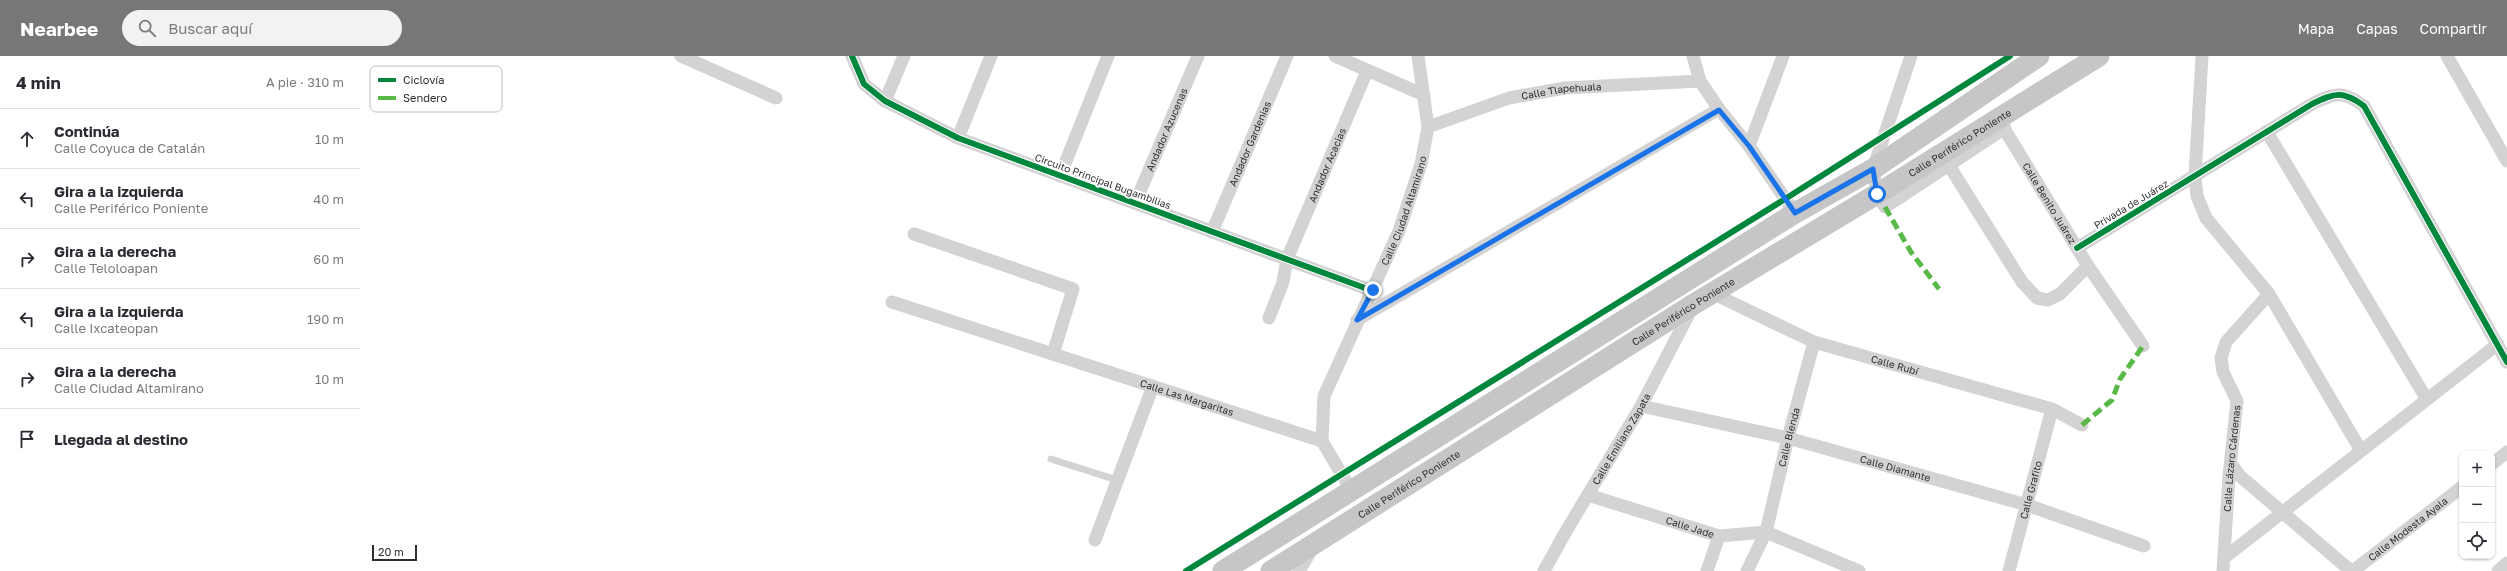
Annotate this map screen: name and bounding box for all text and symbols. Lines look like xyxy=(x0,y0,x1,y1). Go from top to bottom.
search box xyxy=(122,10,402,46)
text: Nearbee xyxy=(20,17,98,40)
icon: search xyxy=(136,17,158,39)
text: Buscar aquí xyxy=(168,19,252,37)
text: Mapa xyxy=(2298,20,2334,37)
text: Capas xyxy=(2356,20,2398,37)
text: Compartir xyxy=(2420,20,2487,37)
legend xyxy=(370,66,502,112)
text: 4 min xyxy=(16,72,61,93)
text: Ciclovía xyxy=(403,73,445,86)
text: A pie · 310 m xyxy=(266,74,344,90)
street label: Calle Tlapehuala xyxy=(1520,80,1602,102)
street label: Andador Azucenas xyxy=(1143,86,1190,173)
text: Sendero xyxy=(403,91,448,104)
street label: Andador Gardenias xyxy=(1226,99,1273,188)
street label: Calle Periférico Poniente xyxy=(1906,106,2013,179)
text: Continúa xyxy=(54,122,120,140)
street label: Andador Acacias xyxy=(1306,126,1348,204)
icon: ahead xyxy=(16,128,38,150)
text: 10 m xyxy=(315,131,344,147)
text: Calle Coyuca de Catalán xyxy=(54,140,205,156)
street label: Circuito Principal Bugambilias xyxy=(1033,151,1173,211)
street label: Calle Ciudad Altamirano xyxy=(1378,155,1428,267)
street label: Calle Benito Juárez xyxy=(2020,160,2079,246)
street label: Privada de Juárez xyxy=(2092,177,2170,231)
text: Gira a la izquierda xyxy=(54,182,184,200)
route start xyxy=(1868,185,1886,203)
icon: left xyxy=(16,188,38,210)
text: 40 m xyxy=(313,191,344,207)
text: Calle Periférico Poniente xyxy=(54,200,208,216)
text: Gira a la derecha xyxy=(54,242,176,260)
icon: right xyxy=(16,248,38,270)
text: 60 m xyxy=(313,251,344,267)
text: Calle Teloloapan xyxy=(54,260,158,276)
street label: Calle Periférico Poniente xyxy=(1629,275,1737,348)
route end xyxy=(1364,281,1382,299)
text: Gira a la izquierda xyxy=(54,302,184,320)
icon: left xyxy=(16,308,38,330)
text: 190 m xyxy=(307,311,344,327)
text: Calle Ixcateopan xyxy=(54,320,158,336)
street label: Calle Rubí xyxy=(1870,352,1921,377)
text: Gira a la derecha xyxy=(54,362,176,380)
icon: right xyxy=(16,368,38,390)
text: 10 m xyxy=(315,371,344,387)
street label: Calle Las Margaritas xyxy=(1139,377,1235,418)
text: Calle Ciudad Altamirano xyxy=(54,380,204,396)
street label: Calle Emiliano Zapata xyxy=(1589,391,1653,487)
street label: Calle Lázaro Cárdenas xyxy=(2221,404,2243,512)
street label: Calle Blenda xyxy=(1775,406,1802,468)
icon: arrive xyxy=(16,428,38,450)
text: Llegada al destino xyxy=(54,430,188,448)
street label: Calle Periférico Poniente xyxy=(1355,447,1462,521)
map controls xyxy=(2459,451,2495,559)
button: + xyxy=(2459,451,2495,487)
street label: Calle Diamante xyxy=(1859,453,1932,484)
street label: Calle Grafito xyxy=(2017,459,2044,520)
button: − xyxy=(2459,487,2495,523)
street label: Calle Modesta Ayala xyxy=(2366,495,2450,563)
street label: Calle Jade xyxy=(1664,514,1716,540)
button: locate xyxy=(2459,523,2495,559)
scale bar xyxy=(372,543,417,562)
text: 20 m xyxy=(378,545,404,558)

